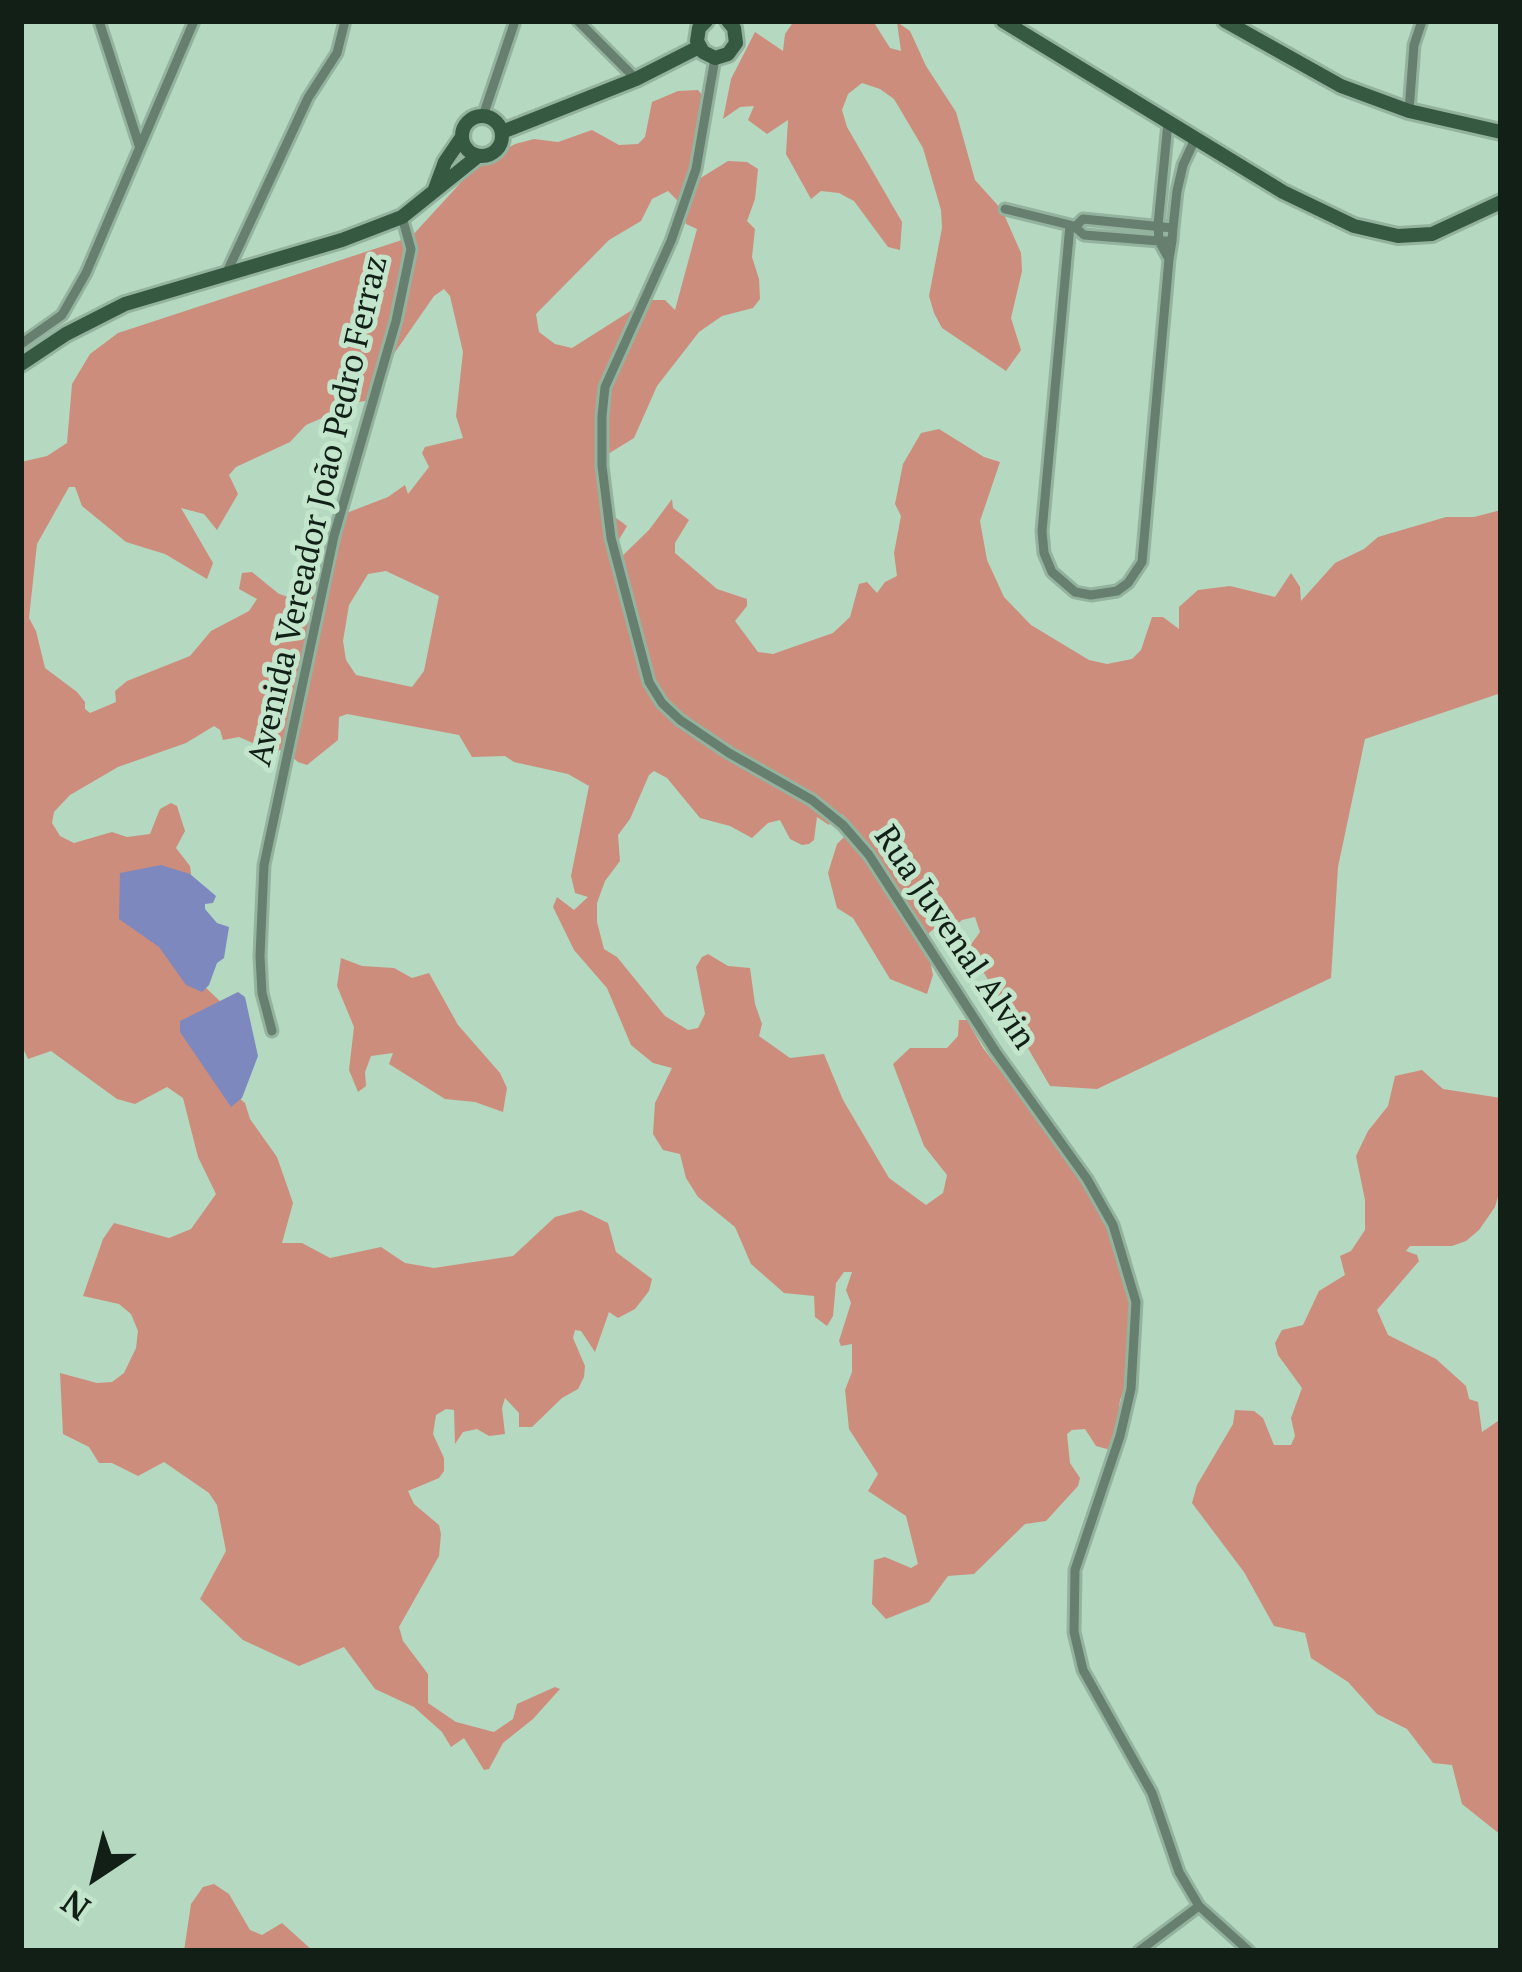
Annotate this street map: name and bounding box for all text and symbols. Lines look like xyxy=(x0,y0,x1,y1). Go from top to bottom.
street label: Avenida Vereador João Pedro Ferraz xyxy=(241,252,397,770)
street label: Rua Juvenal Alvin xyxy=(865,819,1043,1057)
north arrow xyxy=(36,1816,156,1936)
text: N xyxy=(52,1881,98,1931)

